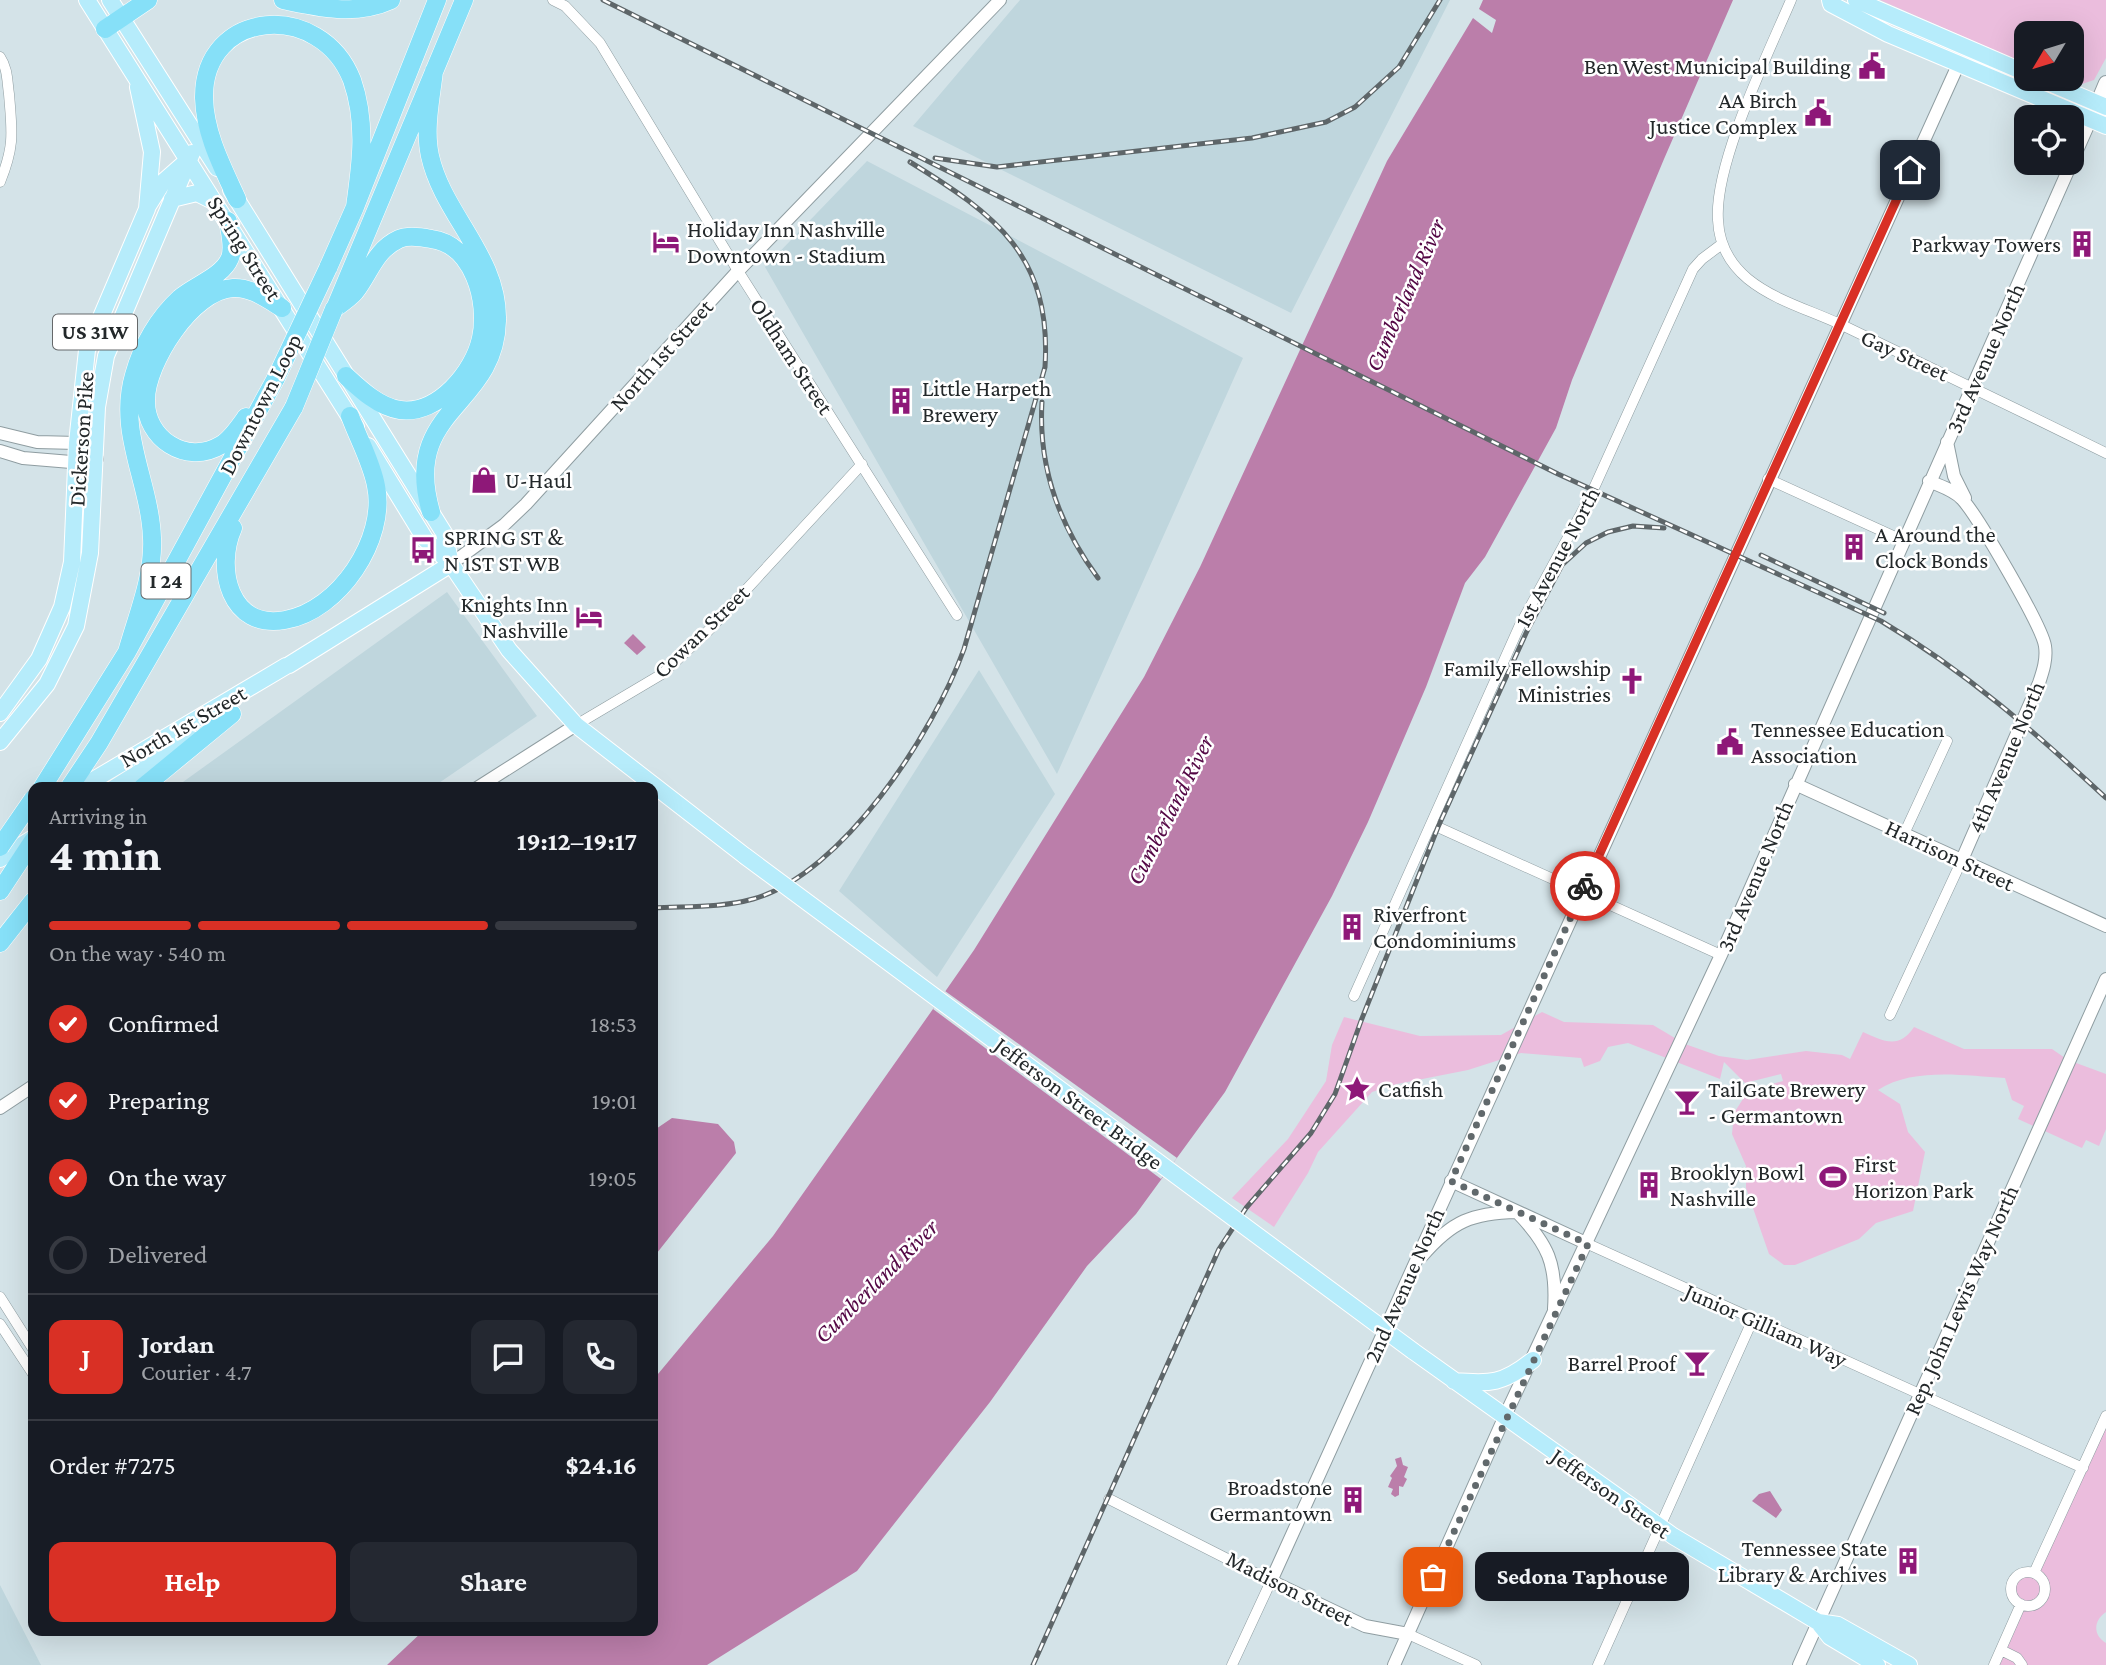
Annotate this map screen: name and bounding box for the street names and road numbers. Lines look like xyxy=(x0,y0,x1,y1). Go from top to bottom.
street label: Spring Street xyxy=(203,191,288,306)
street label: 3rd Avenue North xyxy=(1940,279,2030,437)
street label: Oldham Street xyxy=(745,293,839,419)
street label: North 1st Street xyxy=(604,294,718,416)
road number: US 31W xyxy=(53,314,137,350)
street label: Gay Street xyxy=(1857,323,1953,387)
street label: Downtown Loop xyxy=(213,329,307,479)
street label: Dickerson Pike xyxy=(63,371,99,507)
street label: 1st Avenue North xyxy=(1509,482,1605,632)
road number: I 24 xyxy=(142,564,190,598)
street label: Cowan Street xyxy=(648,579,754,683)
street label: 4th Avenue North xyxy=(1962,677,2050,837)
street label: North 1st Street xyxy=(115,679,251,773)
street label: 3rd Avenue North xyxy=(1711,797,1799,955)
street label: Harrison Street xyxy=(1881,814,2019,896)
street label: Jefferson Street Bridge xyxy=(988,1030,1168,1175)
street label: Rep. John Lewis Way North xyxy=(1898,1181,2024,1419)
street label: 2nd Avenue North xyxy=(1358,1204,1450,1366)
street label: Junior Gilliam Way xyxy=(1679,1277,1851,1373)
street label: Jefferson Street xyxy=(1545,1441,1676,1544)
street label: Madison Street xyxy=(1222,1545,1358,1631)

